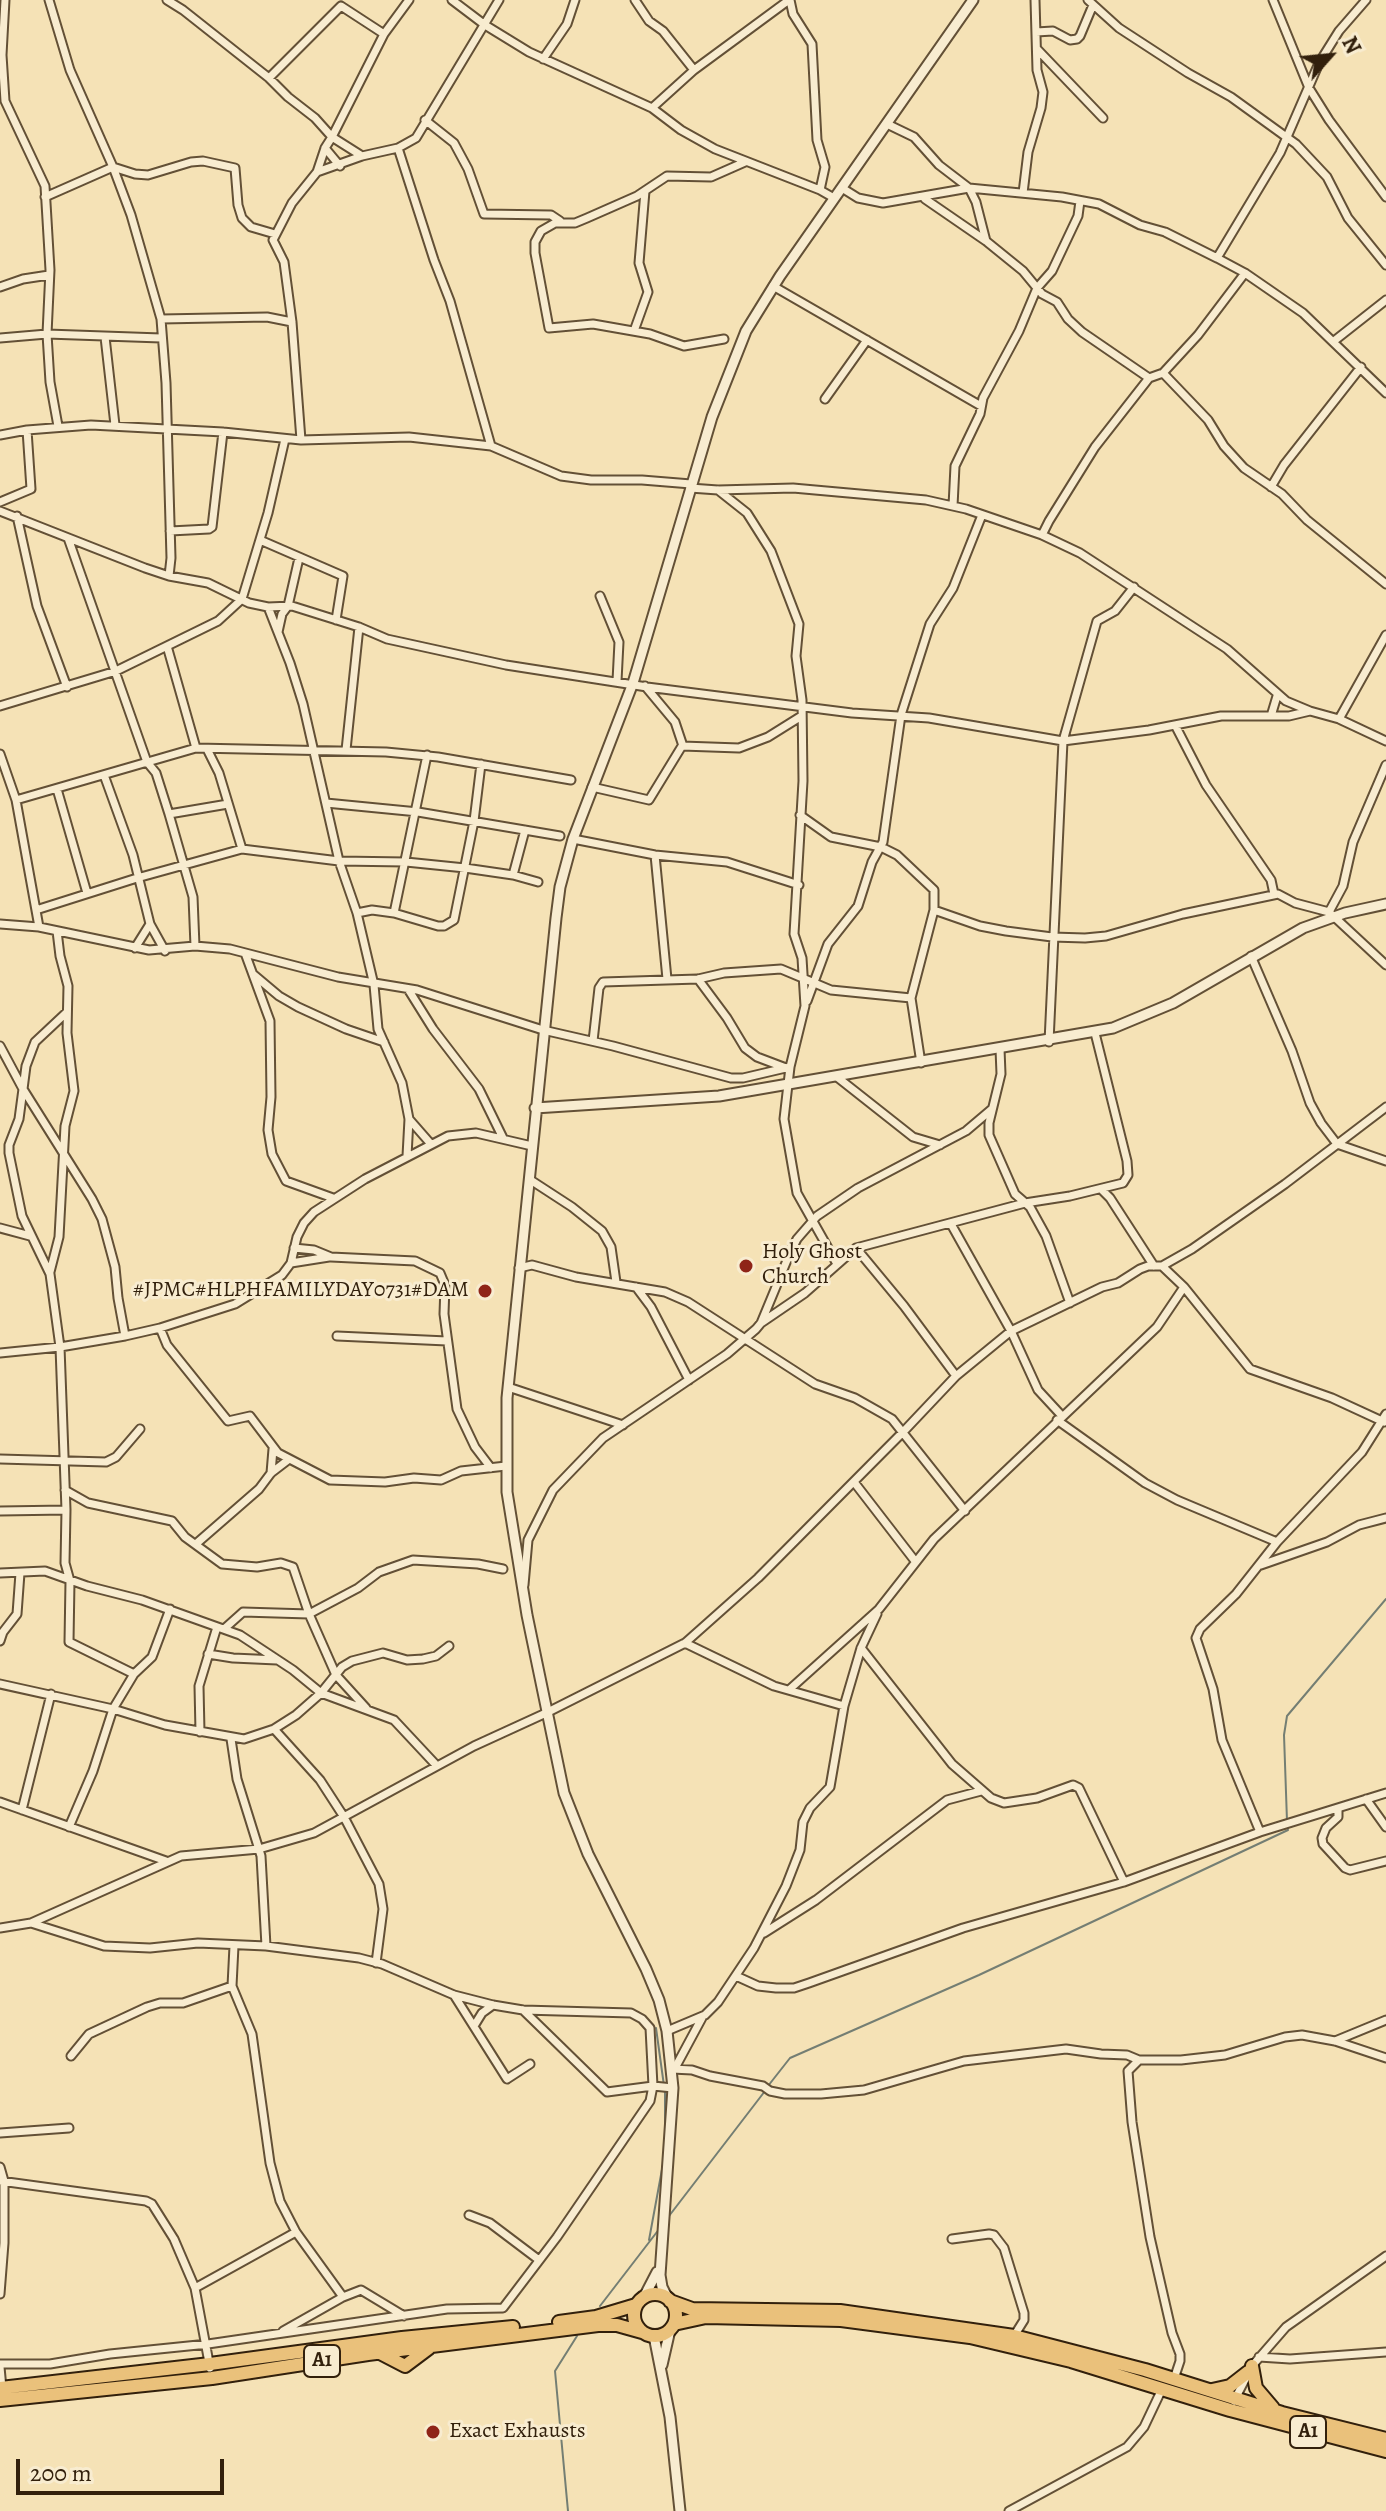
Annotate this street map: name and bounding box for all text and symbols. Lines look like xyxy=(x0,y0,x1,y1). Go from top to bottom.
north arrow xyxy=(1290,16,1370,96)
text: N xyxy=(1334,31,1368,59)
place label: Holy Ghost Church xyxy=(762,1240,862,1292)
marker: Holy Ghost Church xyxy=(737,1257,755,1275)
place label: #JPMC#HLPHFAMILYDAY0731#DAM xyxy=(133,1278,469,1304)
marker: #JPMC#HLPHFAMILYDAY0731#DAM xyxy=(476,1282,494,1300)
road number: A1 xyxy=(304,2345,340,2377)
road number: A1 xyxy=(1290,2416,1326,2448)
place label: Exact Exhausts xyxy=(449,2419,586,2445)
marker: Exact Exhausts xyxy=(424,2423,442,2441)
scale bar xyxy=(20,2443,228,2493)
text: 200 m xyxy=(30,2457,92,2489)

